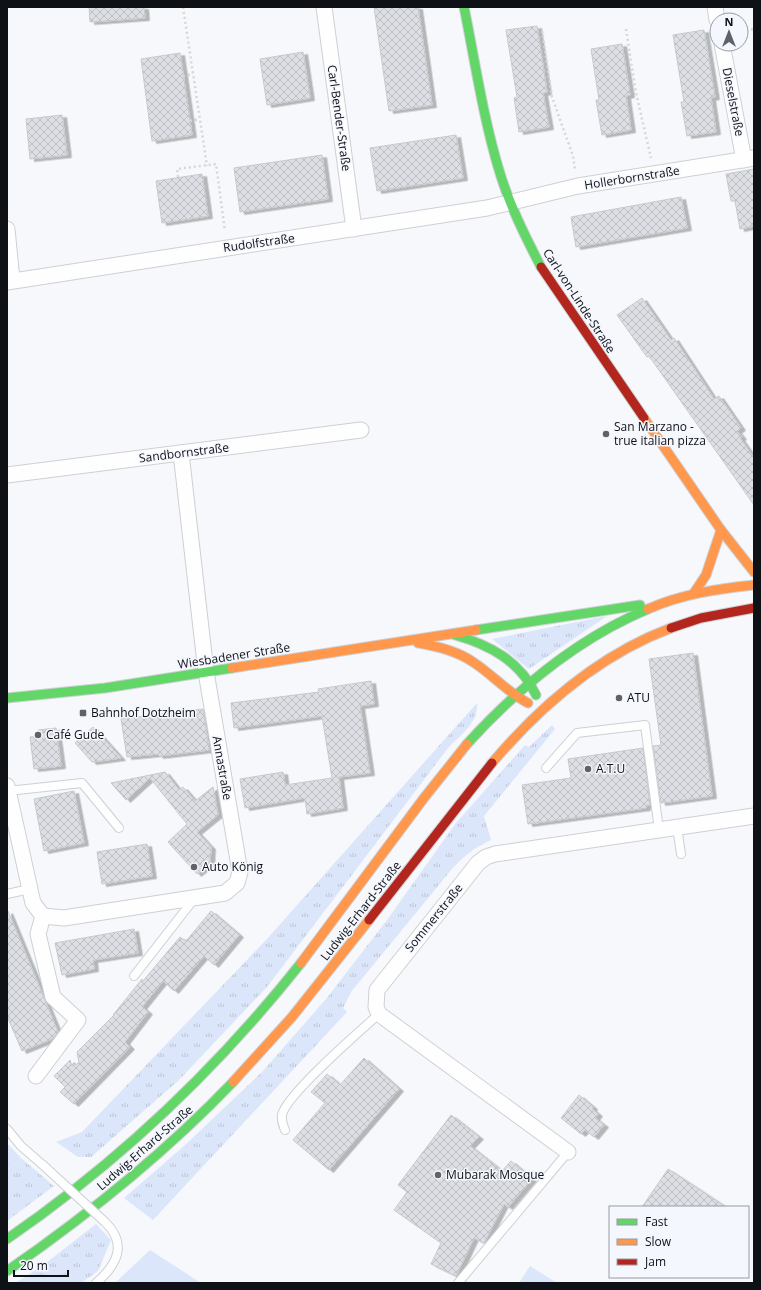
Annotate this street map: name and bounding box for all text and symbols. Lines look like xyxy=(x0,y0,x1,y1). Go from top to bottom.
north arrow xyxy=(709,12,749,52)
text: N xyxy=(725,14,733,29)
street label: Carl-Bender-Straße xyxy=(324,64,355,173)
street label: Dieselstraße xyxy=(718,66,749,138)
street label: Hollerbornstraße xyxy=(583,162,681,193)
street label: Rudolfstraße xyxy=(222,229,296,256)
street label: Carl-von-Linde-Straße xyxy=(539,245,620,357)
place label: San Marzano - true italian pizza xyxy=(614,418,706,449)
marker: San Marzano - true italian pizza xyxy=(601,429,611,439)
street label: Sandbornstraße xyxy=(138,439,230,466)
street label: Wiesbadener Straße xyxy=(177,638,292,673)
place label: ATU xyxy=(627,689,650,706)
marker: ATU xyxy=(614,693,624,703)
place label: Bahnhof Dotzheim xyxy=(91,704,196,721)
marker: Bahnhof Dotzheim xyxy=(78,708,88,718)
place label: Café Gude xyxy=(46,726,105,743)
marker: Café Gude xyxy=(33,730,43,740)
street label: Annastraße xyxy=(208,735,237,802)
place label: A.T.U xyxy=(596,760,625,777)
marker: A.T.U xyxy=(583,764,593,774)
street label: Ludwig-Erhard-Straße xyxy=(316,857,405,964)
place label: Auto König xyxy=(202,858,264,875)
marker: Auto König xyxy=(189,862,199,872)
street label: Sommerstraße xyxy=(401,880,467,955)
street label: Ludwig-Erhard-Straße xyxy=(93,1101,196,1194)
place label: Mubarak Mosque xyxy=(446,1166,545,1183)
marker: Mubarak Mosque xyxy=(433,1170,443,1180)
legend xyxy=(609,1206,749,1278)
text: Fast xyxy=(645,1213,668,1230)
text: Slow xyxy=(645,1233,672,1250)
scale bar xyxy=(14,1252,68,1278)
text: Jam xyxy=(644,1253,666,1270)
text: 20 m xyxy=(20,1257,48,1274)

